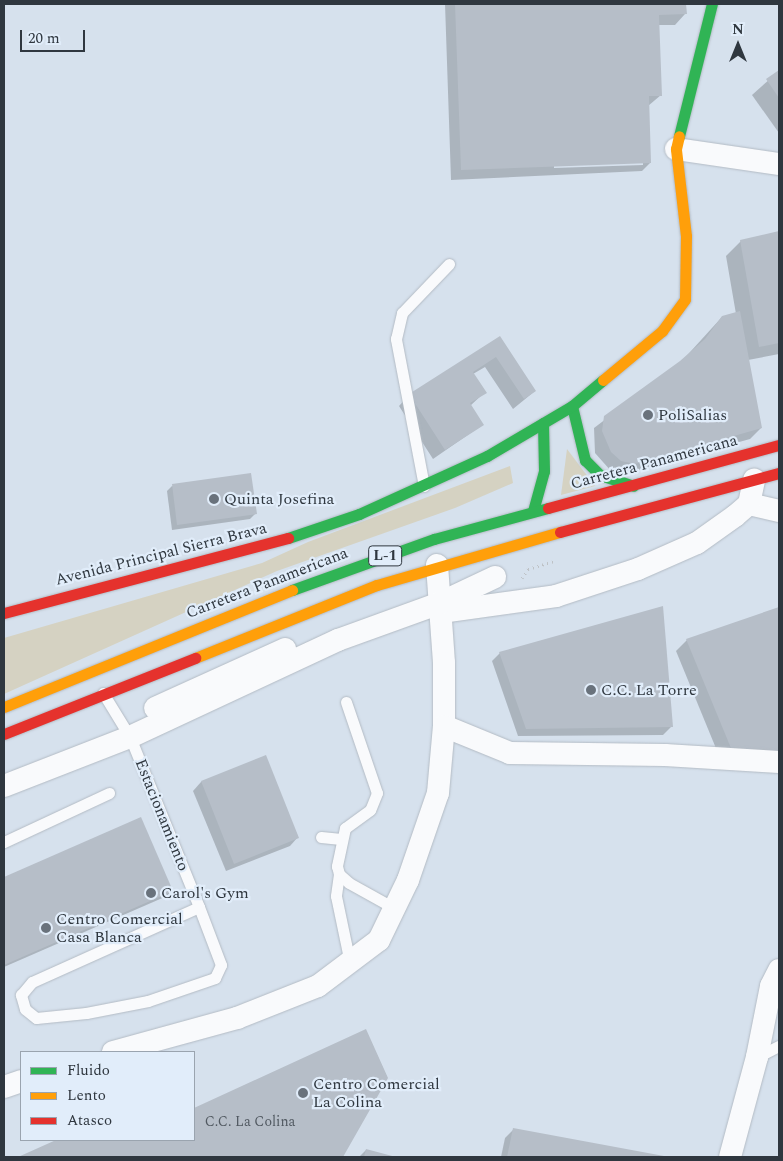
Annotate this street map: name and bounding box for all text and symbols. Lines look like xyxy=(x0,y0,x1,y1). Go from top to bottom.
text: N xyxy=(732,19,744,40)
scale bar xyxy=(22,20,88,52)
north arrow xyxy=(713,20,763,70)
text: 20 m xyxy=(28,27,60,50)
place label: PoliSalias xyxy=(658,405,727,425)
marker: PoliSalias xyxy=(642,409,654,421)
street label: Carretera Panamericana xyxy=(569,430,739,494)
place label: Quinta Josefina xyxy=(224,489,334,509)
marker: Quinta Josefina xyxy=(208,493,220,505)
street label: Avenida Principal Sierra Brava xyxy=(53,518,269,590)
street label: Carretera Panamericana xyxy=(183,543,351,623)
road number: L-1 xyxy=(368,544,402,568)
place label: C.C. La Torre xyxy=(601,680,697,700)
marker: C.C. La Torre xyxy=(585,684,597,696)
street label: Estacionamiento xyxy=(131,756,193,874)
place label: Carol's Gym xyxy=(161,883,249,903)
marker: Carol's Gym xyxy=(145,887,157,899)
place label: Centro Comercial Casa Blanca xyxy=(56,909,183,947)
marker: Centro Comercial Casa Blanca xyxy=(40,922,52,934)
legend xyxy=(20,1051,195,1141)
text: Fluido xyxy=(67,1059,110,1082)
place label: Centro Comercial La Colina xyxy=(313,1074,440,1112)
text: Lento xyxy=(67,1084,106,1107)
marker: Centro Comercial La Colina xyxy=(297,1087,309,1099)
text: Atasco xyxy=(67,1109,112,1132)
house number: C.C. La Colina xyxy=(205,1114,295,1130)

